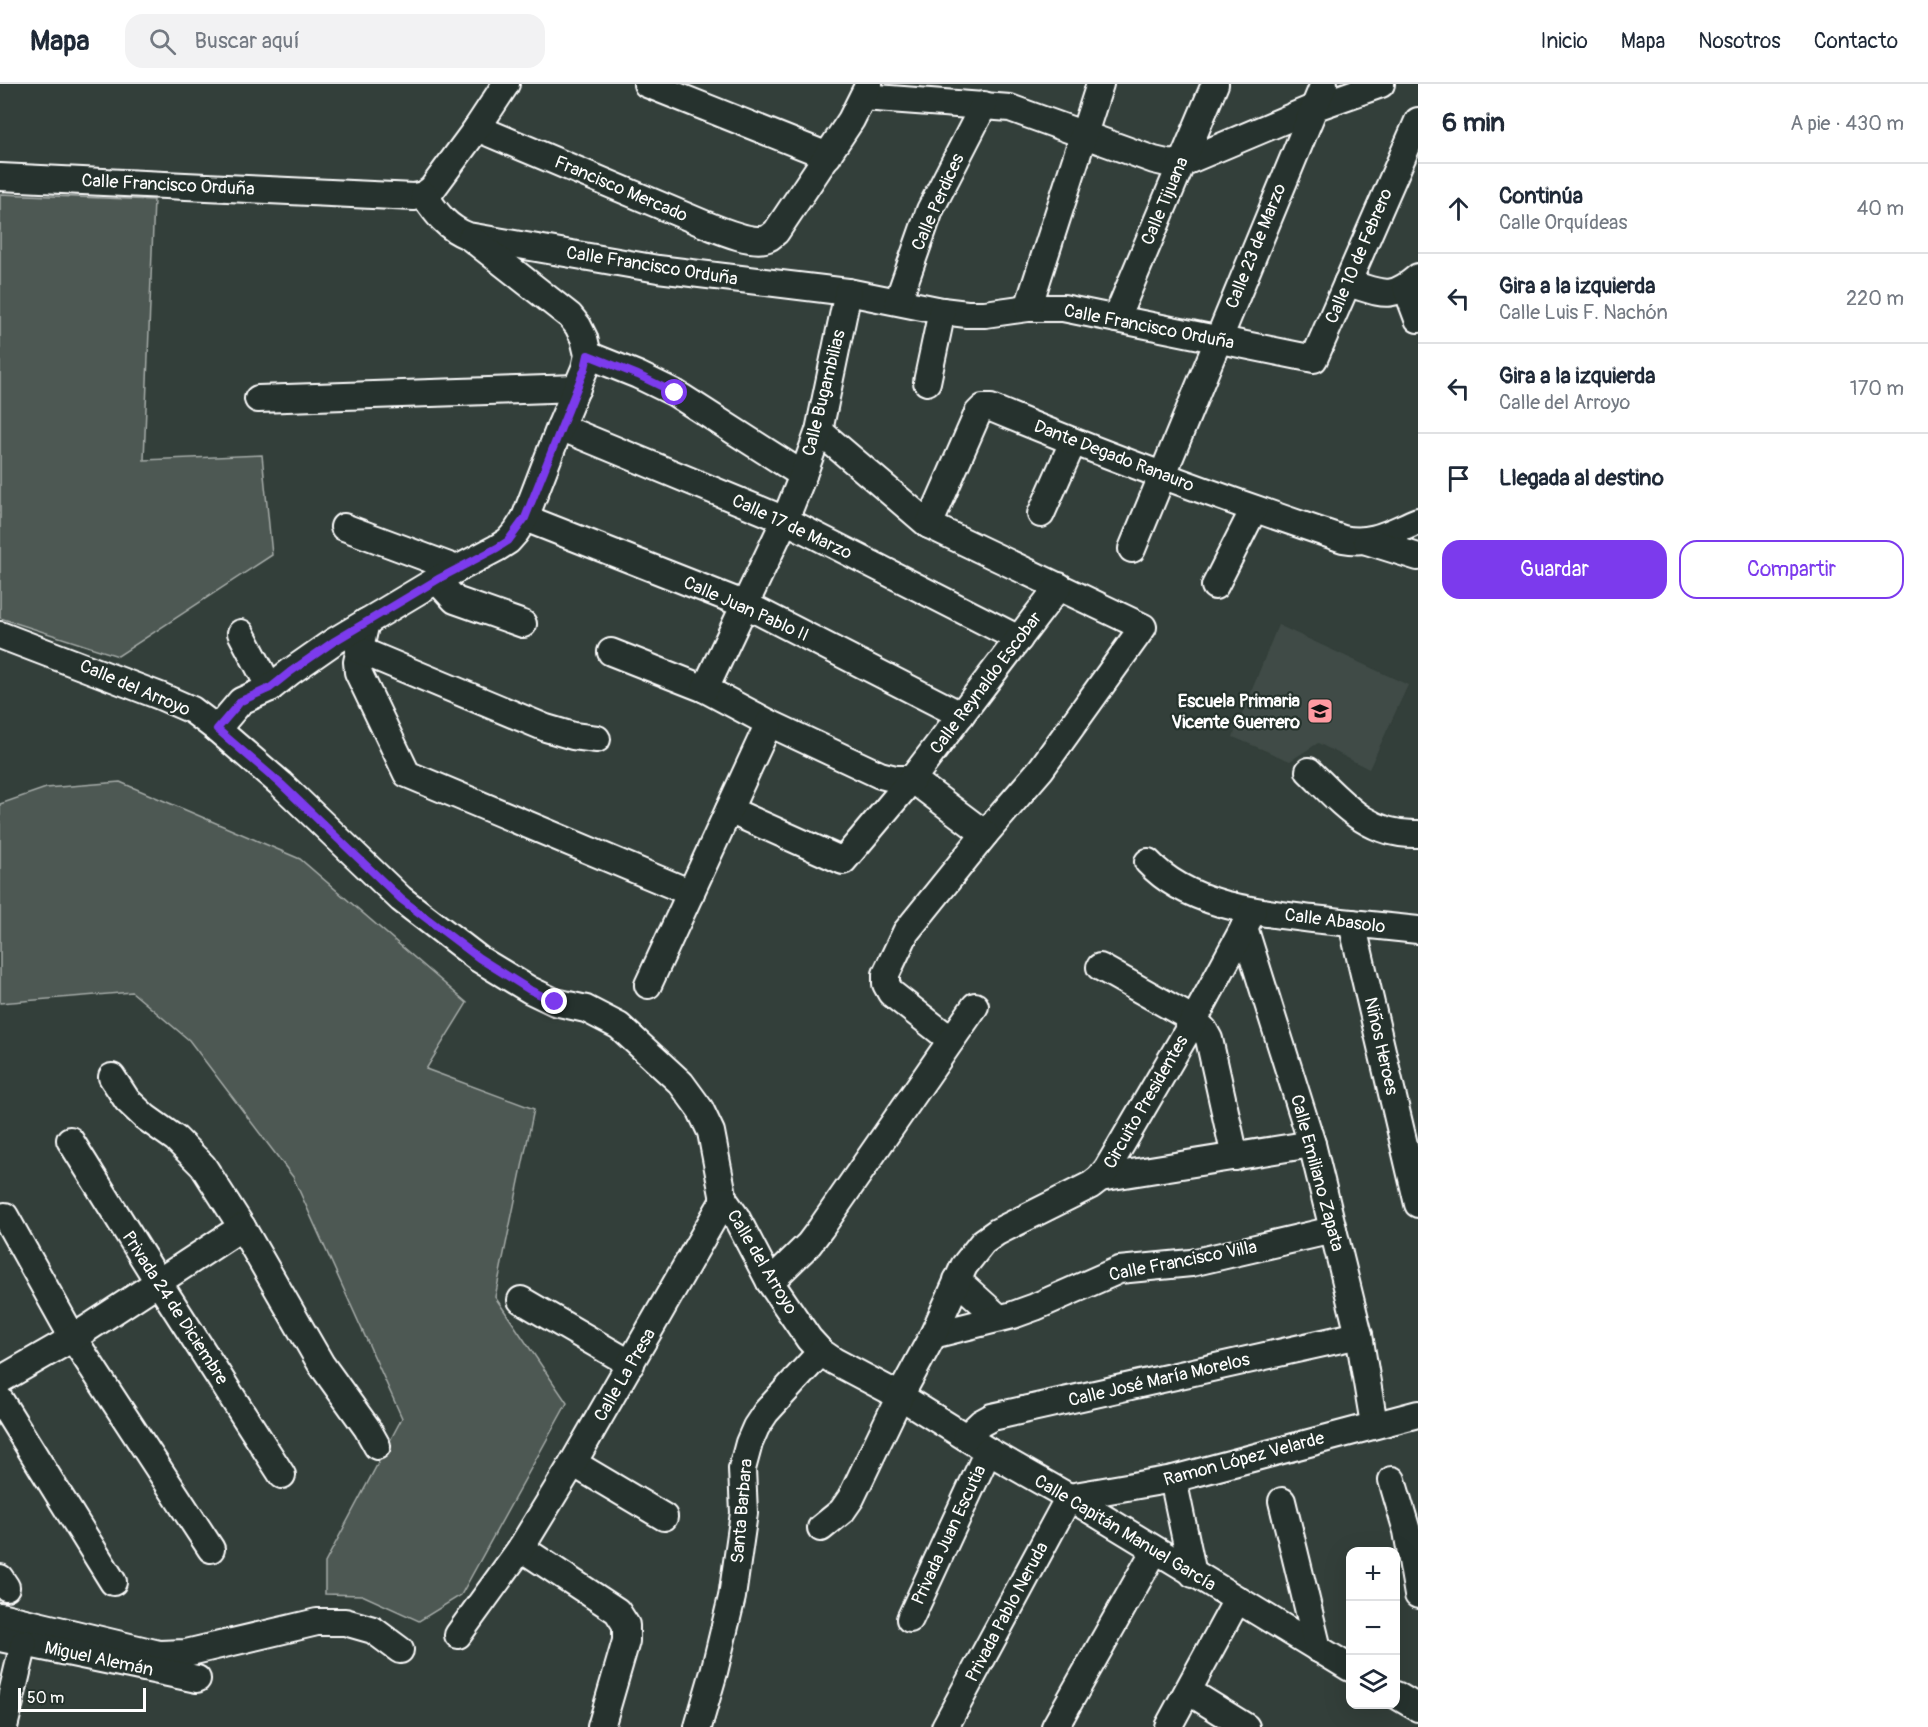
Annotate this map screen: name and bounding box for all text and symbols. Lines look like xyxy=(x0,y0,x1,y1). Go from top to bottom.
search box xyxy=(125,14,545,68)
text: Mapa xyxy=(30,24,89,59)
icon: search xyxy=(146,25,179,58)
text: Buscar aquí xyxy=(194,27,300,55)
text: Inicio xyxy=(1541,28,1588,55)
text: Mapa xyxy=(1621,28,1665,55)
text: Nosotros xyxy=(1698,28,1781,55)
text: Contacto xyxy=(1814,28,1898,55)
text: 6 min xyxy=(1442,107,1505,139)
text: A pie · 430 m xyxy=(1790,111,1904,136)
street label: Calle Perdices xyxy=(906,150,970,254)
street label: Francisco Mercado xyxy=(551,151,691,228)
street label: Calle Tijuana xyxy=(1136,153,1194,249)
street label: Calle Francisco Orduña xyxy=(81,169,255,201)
street label: Calle 23 de Marzo xyxy=(1220,180,1292,312)
text: Continúa xyxy=(1499,182,1583,210)
street label: Calle 10 de Febrero xyxy=(1320,185,1398,327)
icon: ahead xyxy=(1442,192,1475,225)
text: 40 m xyxy=(1857,196,1904,221)
text: Calle Orquídeas xyxy=(1499,210,1627,235)
street label: Calle Francisco Orduña xyxy=(565,241,739,291)
text: Gira a la izquierda xyxy=(1499,272,1656,300)
icon: left xyxy=(1442,282,1475,315)
text: 220 m xyxy=(1846,286,1904,311)
street label: Calle Francisco Orduña xyxy=(1062,299,1236,355)
text: Calle Luis F. Nachón xyxy=(1499,300,1668,325)
street label: Calle Bugambilias xyxy=(797,327,851,459)
text: Gira a la izquierda xyxy=(1499,362,1656,390)
icon: left xyxy=(1442,372,1475,405)
text: 170 m xyxy=(1850,376,1904,401)
route start xyxy=(661,379,687,405)
text: Calle del Arroyo xyxy=(1499,390,1630,415)
street label: Dante Degado Ranauro xyxy=(1031,415,1198,497)
icon: arrive xyxy=(1442,462,1475,495)
text: Llegada al destino xyxy=(1499,464,1664,492)
street label: Calle 17 de Marzo xyxy=(728,489,856,565)
button: Guardar xyxy=(1442,540,1667,599)
button: Compartir xyxy=(1679,540,1904,599)
street label: Calle Juan Pablo II xyxy=(680,571,812,647)
street label: Calle Reynaldo Escobar xyxy=(925,607,1047,759)
street label: Calle del Arroyo xyxy=(76,654,194,722)
place label: Escuela Primaria Vicente Guerrero xyxy=(1171,690,1301,734)
school or university icon: Escuela Primaria Vicente Guerrero xyxy=(1305,696,1335,726)
street label: Calle Abasolo xyxy=(1283,903,1387,939)
route end xyxy=(541,988,567,1014)
street label: Niños Heroes xyxy=(1359,995,1403,1097)
street label: Circuito Presidentes xyxy=(1098,1031,1194,1173)
street label: Calle Emiliano Zapata xyxy=(1285,1092,1349,1254)
street label: Calle del Arroyo xyxy=(722,1205,802,1319)
street label: Privada 24 de Diciembre xyxy=(117,1227,233,1389)
street label: Calle Francisco Villa xyxy=(1107,1235,1259,1287)
street label: Calle La Presa xyxy=(589,1324,661,1426)
street label: Calle José María Morelos xyxy=(1066,1348,1252,1412)
street label: Ramon López Velarde xyxy=(1161,1426,1327,1491)
street label: Santa Barbara xyxy=(726,1458,758,1564)
street label: Privada Juan Escutia xyxy=(907,1462,991,1608)
street label: Calle Capitán Manuel García xyxy=(1030,1470,1220,1596)
street label: Privada Pablo Neruda xyxy=(960,1538,1054,1686)
map controls xyxy=(1346,1547,1400,1709)
button: + xyxy=(1346,1547,1400,1601)
button: − xyxy=(1346,1601,1400,1655)
street label: Miguel Alemán xyxy=(43,1636,155,1682)
button: layers xyxy=(1346,1655,1400,1709)
scale bar xyxy=(18,1685,146,1712)
text: 50 m xyxy=(27,1688,64,1708)

